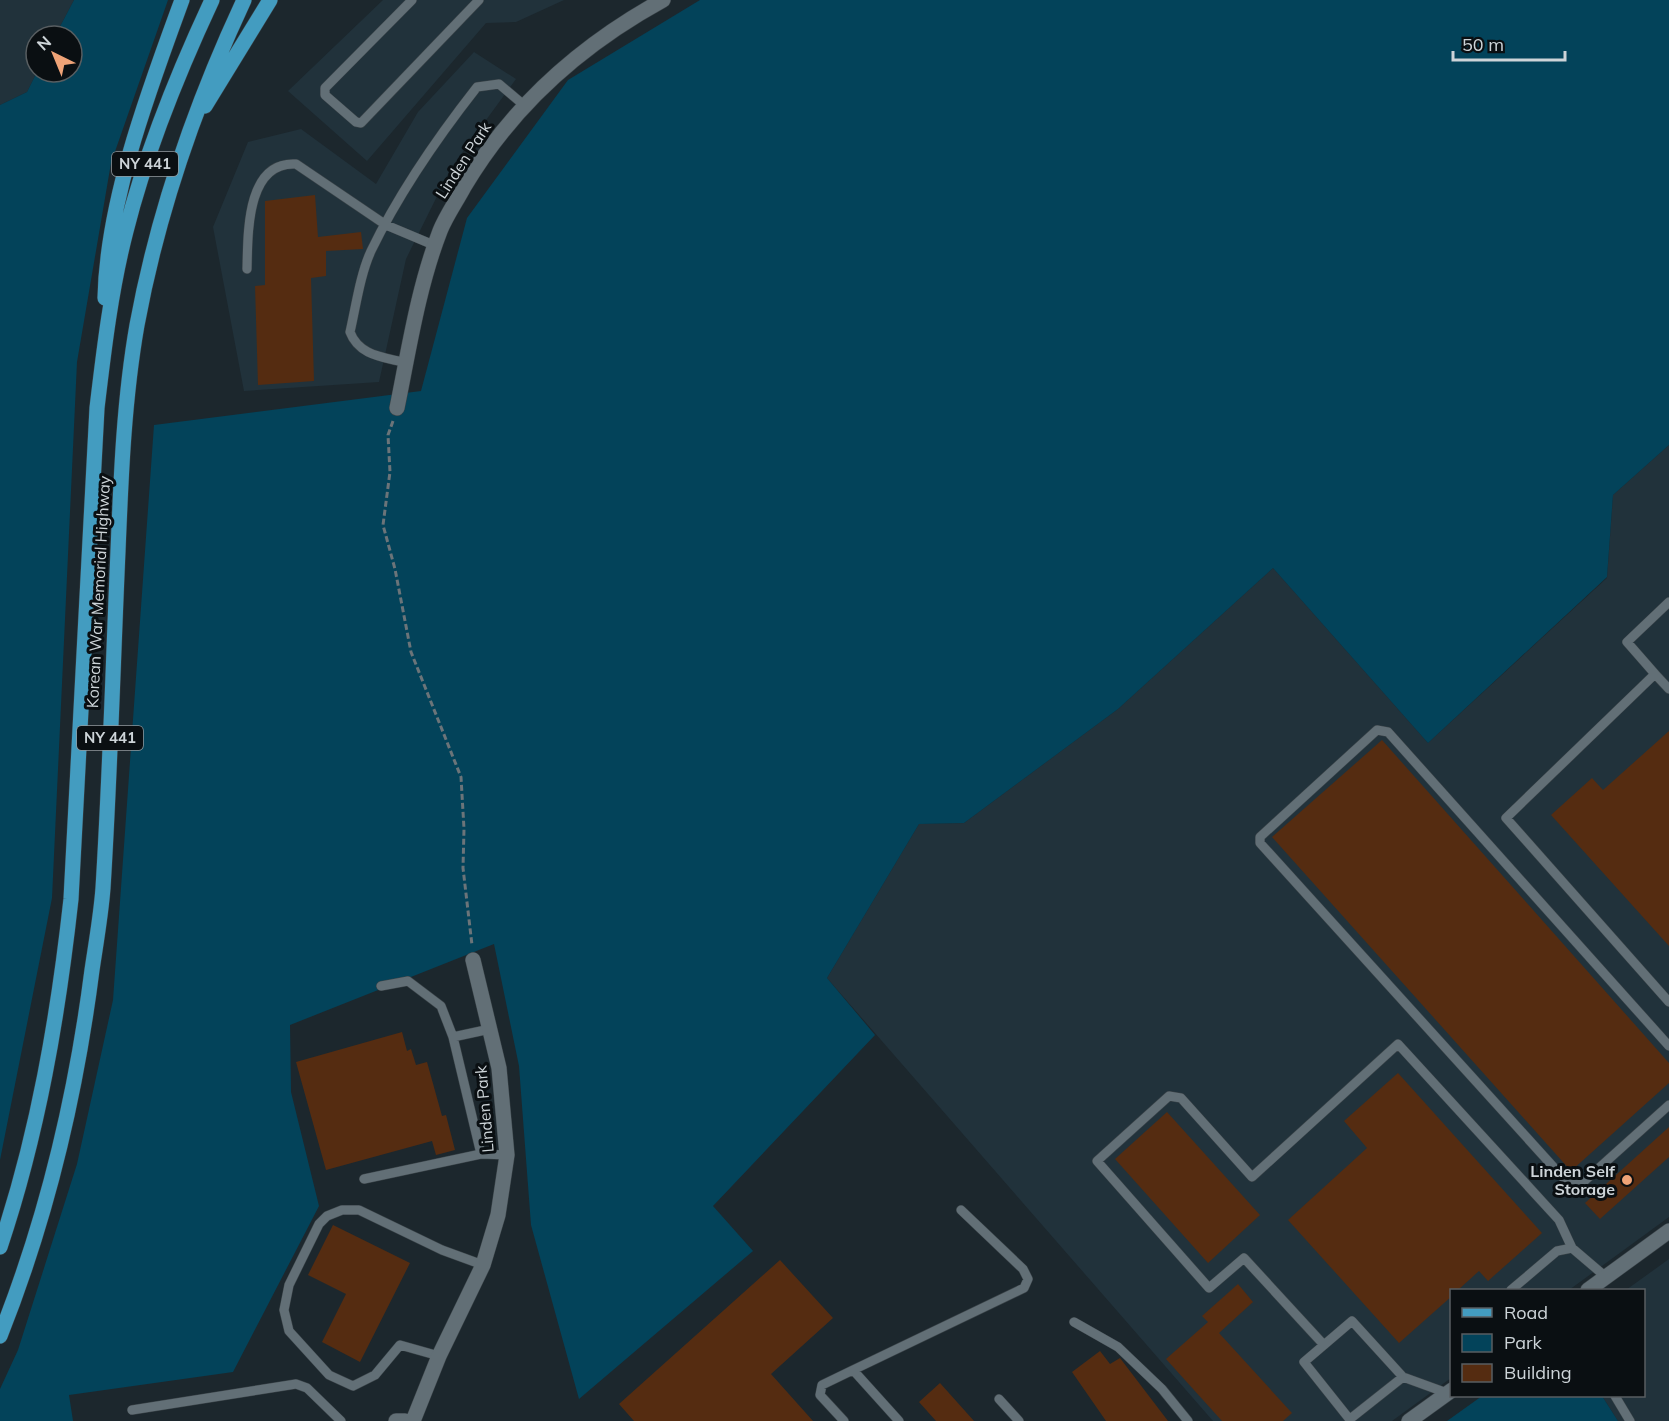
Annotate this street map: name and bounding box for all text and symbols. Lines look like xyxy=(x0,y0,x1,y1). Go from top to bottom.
north arrow xyxy=(24,24,84,84)
scale bar xyxy=(1453,24,1566,62)
text: N xyxy=(33,32,55,54)
text: 50 m xyxy=(1462,33,1504,56)
street label: Linden Park xyxy=(431,117,496,202)
road number: NY 441 xyxy=(112,152,178,176)
street label: Korean War Memorial Highway xyxy=(82,475,114,709)
road number: NY 441 xyxy=(77,726,143,750)
street label: Linden Park xyxy=(470,1064,498,1153)
place label: Linden Self Storage xyxy=(1530,1161,1616,1199)
marker: Linden Self Storage xyxy=(1620,1173,1634,1187)
legend xyxy=(1450,1289,1645,1397)
text: Road xyxy=(1504,1301,1548,1324)
text: Park xyxy=(1504,1331,1543,1354)
text: Building xyxy=(1504,1361,1572,1384)

